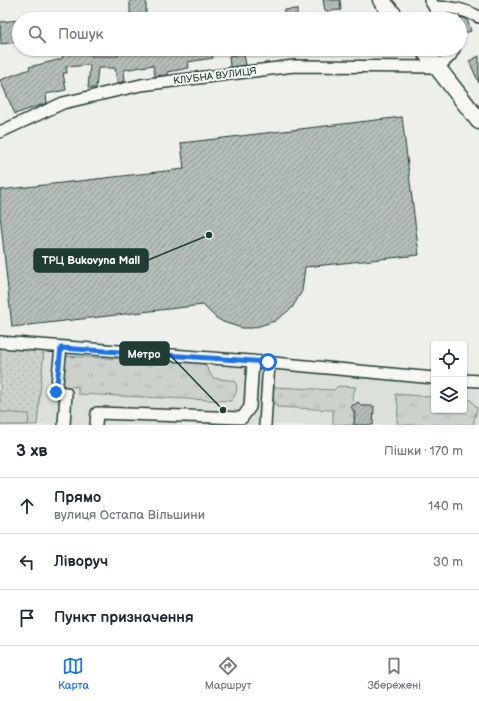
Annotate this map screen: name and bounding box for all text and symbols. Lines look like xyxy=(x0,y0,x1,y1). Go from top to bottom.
search box xyxy=(12,12,467,56)
icon: search xyxy=(26,23,48,45)
text: Пошук xyxy=(58,25,104,44)
street label: КЛУБНА ВУЛИЦЯ xyxy=(173,65,257,87)
callout: ТРЦ Bukovyna Mall xyxy=(34,249,148,272)
text: ТРЦ Bukovyna Mall xyxy=(42,254,140,267)
map controls xyxy=(431,341,467,413)
button: locate xyxy=(431,341,467,377)
callout: Метро xyxy=(120,342,169,365)
text: Метро xyxy=(127,348,161,361)
route start xyxy=(259,353,277,371)
button: layers xyxy=(431,377,467,413)
route end xyxy=(47,383,65,401)
text: 3 хв xyxy=(16,441,48,461)
text: Пішки · 170 m xyxy=(384,443,463,459)
text: Прямо xyxy=(54,488,101,507)
icon: ahead xyxy=(16,495,38,517)
text: 140 m xyxy=(428,498,463,514)
text: вулиця Остапа Вільшини xyxy=(54,507,205,523)
icon: left xyxy=(16,551,38,573)
text: Ліворуч xyxy=(54,552,108,571)
text: 30 m xyxy=(433,554,463,570)
icon: arrive xyxy=(16,607,38,629)
text: Пункт призначення xyxy=(54,608,194,627)
tab: Карта xyxy=(58,655,89,692)
tab: Маршрут xyxy=(205,655,252,692)
tab: Збережені xyxy=(367,655,421,692)

